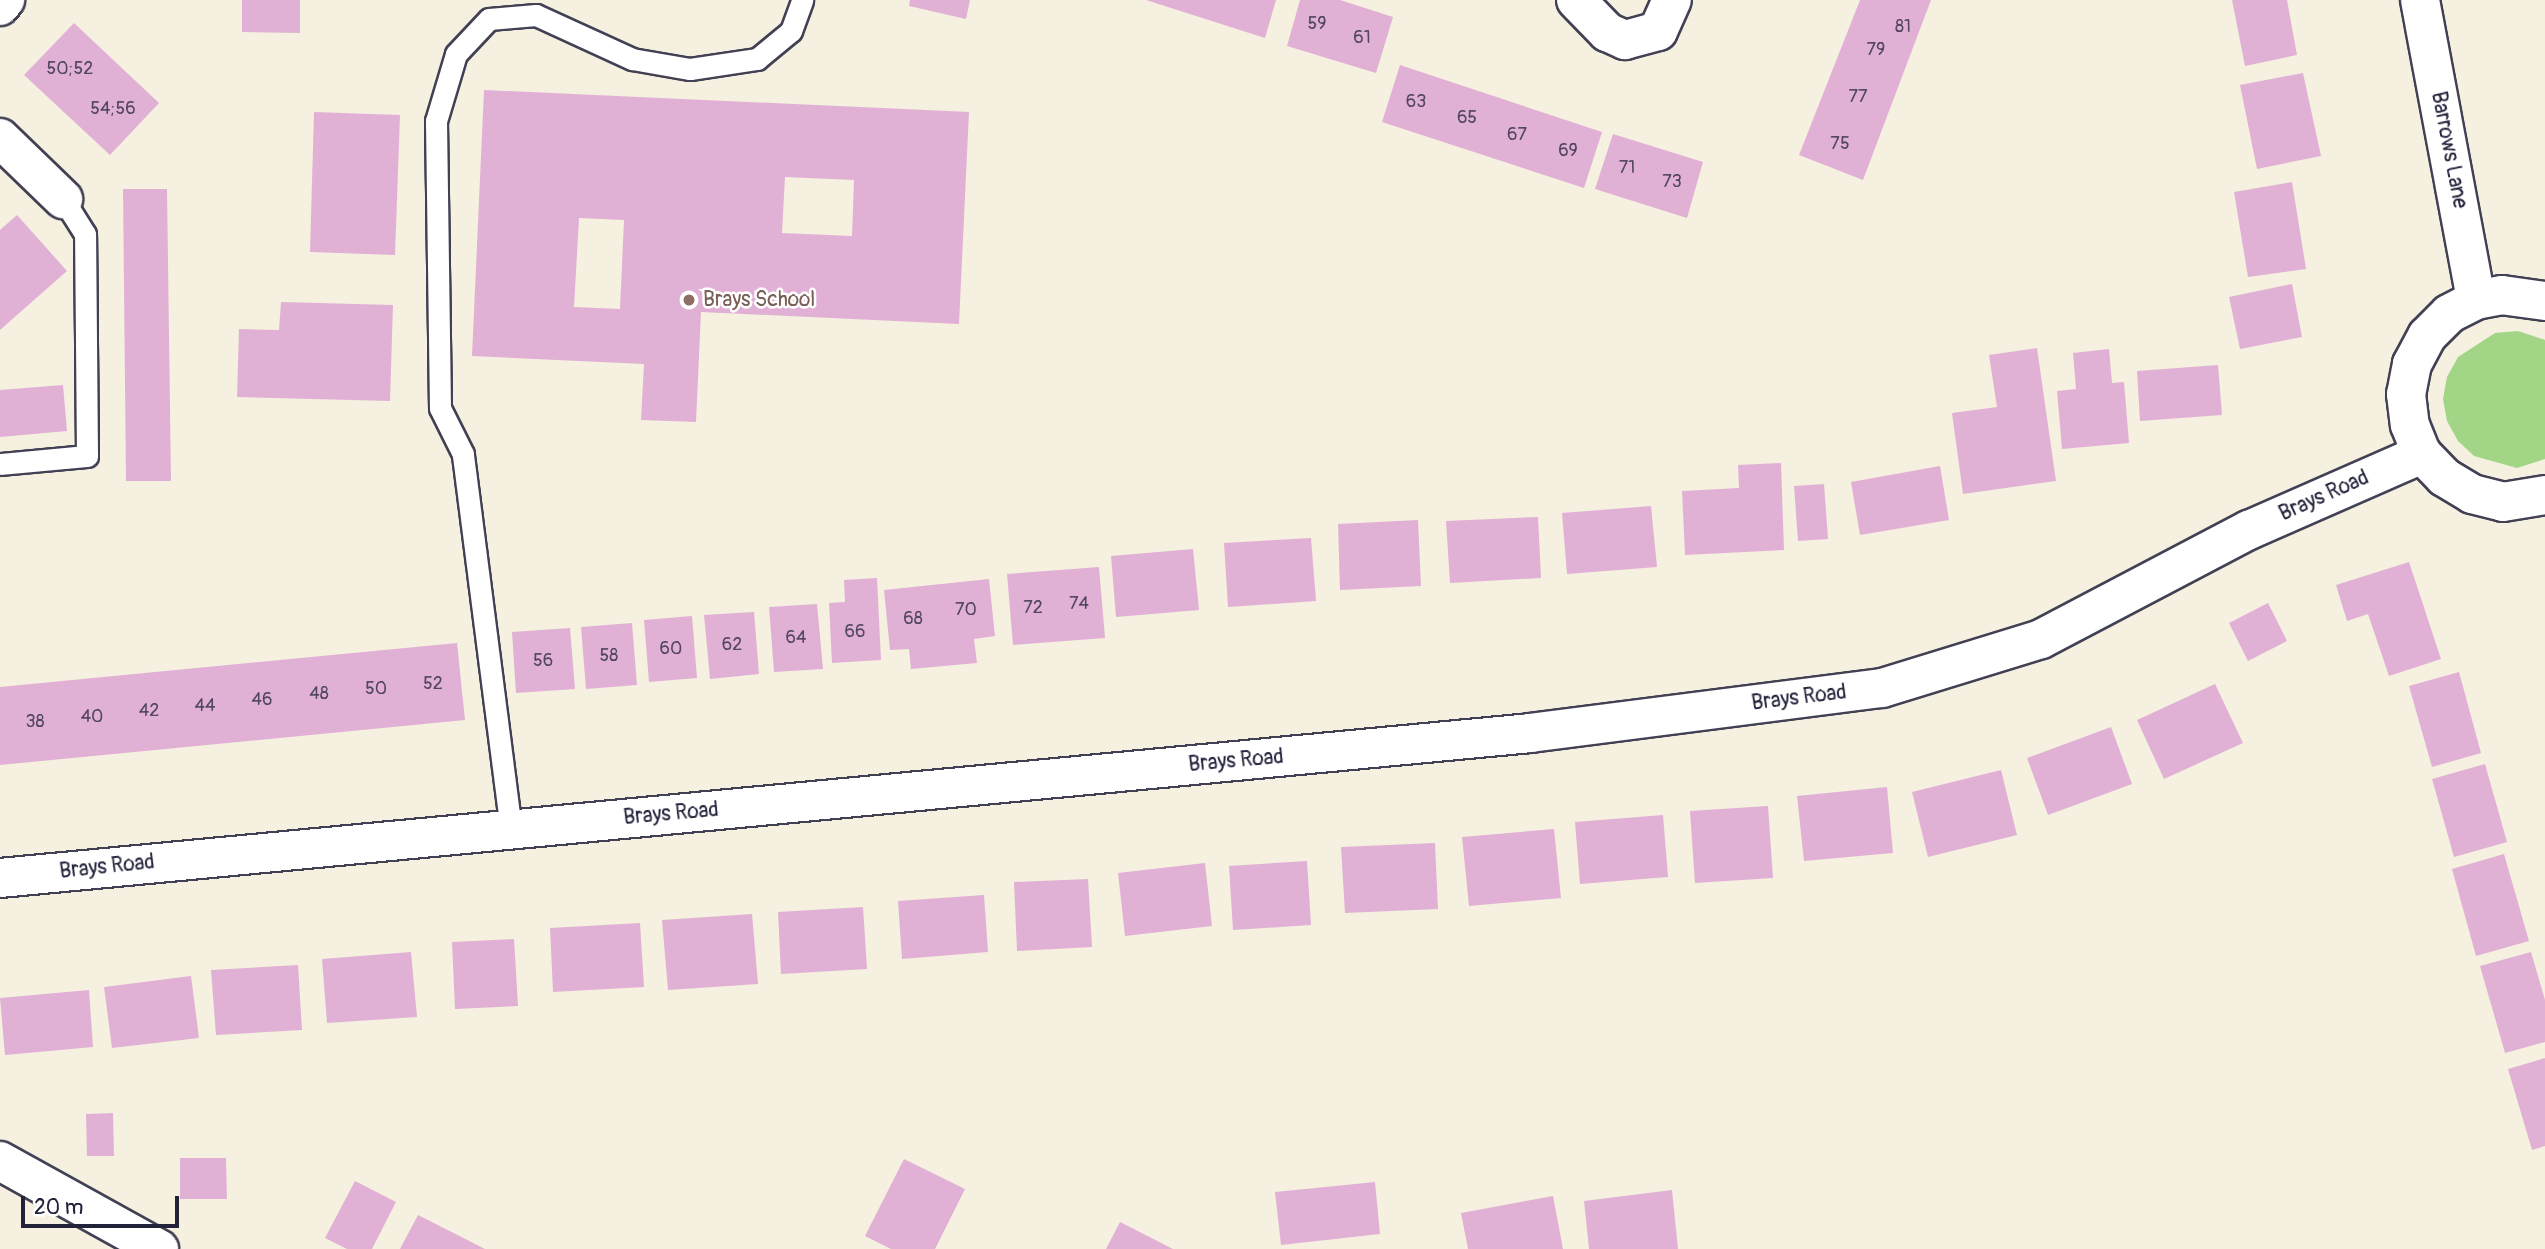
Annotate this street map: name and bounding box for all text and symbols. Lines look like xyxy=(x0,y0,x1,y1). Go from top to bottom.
house number: 59 xyxy=(1307,13,1327,35)
house number: 81 xyxy=(1895,16,1911,38)
house number: 61 xyxy=(1353,27,1371,49)
house number: 79 xyxy=(1867,39,1885,61)
house number: 50;52 xyxy=(47,58,93,80)
house number: 77 xyxy=(1848,86,1868,108)
street label: Barrows Lane xyxy=(2425,89,2473,211)
house number: 63 xyxy=(1406,91,1426,113)
house number: 54;56 xyxy=(90,98,136,120)
house number: 65 xyxy=(1457,107,1477,129)
house number: 67 xyxy=(1507,124,1527,146)
house number: 75 xyxy=(1830,133,1850,155)
house number: 69 xyxy=(1558,140,1578,162)
house number: 71 xyxy=(1619,157,1635,179)
house number: 73 xyxy=(1662,171,1682,193)
place label: Brays School xyxy=(703,287,815,313)
marker: Brays School xyxy=(681,292,697,308)
street label: Brays Road xyxy=(2275,465,2373,527)
house number: 74 xyxy=(1069,593,1089,615)
house number: 72 xyxy=(1023,597,1043,619)
house number: 70 xyxy=(955,599,977,621)
house number: 68 xyxy=(903,608,923,630)
house number: 66 xyxy=(845,621,865,643)
house number: 64 xyxy=(786,627,806,649)
house number: 62 xyxy=(722,634,742,656)
house number: 60 xyxy=(660,638,682,660)
house number: 58 xyxy=(600,645,618,667)
house number: 56 xyxy=(533,650,553,672)
house number: 52 xyxy=(423,673,443,695)
house number: 50 xyxy=(365,678,387,700)
street label: Brays Road xyxy=(1750,680,1848,716)
house number: 48 xyxy=(309,683,329,705)
house number: 46 xyxy=(252,689,272,711)
house number: 44 xyxy=(195,695,215,717)
house number: 42 xyxy=(139,700,159,722)
house number: 40 xyxy=(81,706,103,728)
house number: 38 xyxy=(25,711,45,733)
street label: Brays Road xyxy=(1187,744,1285,778)
street label: Brays Road xyxy=(622,797,720,831)
street label: Brays Road xyxy=(58,849,156,885)
scale bar xyxy=(24,1182,182,1226)
text: 20 m xyxy=(34,1194,83,1221)

